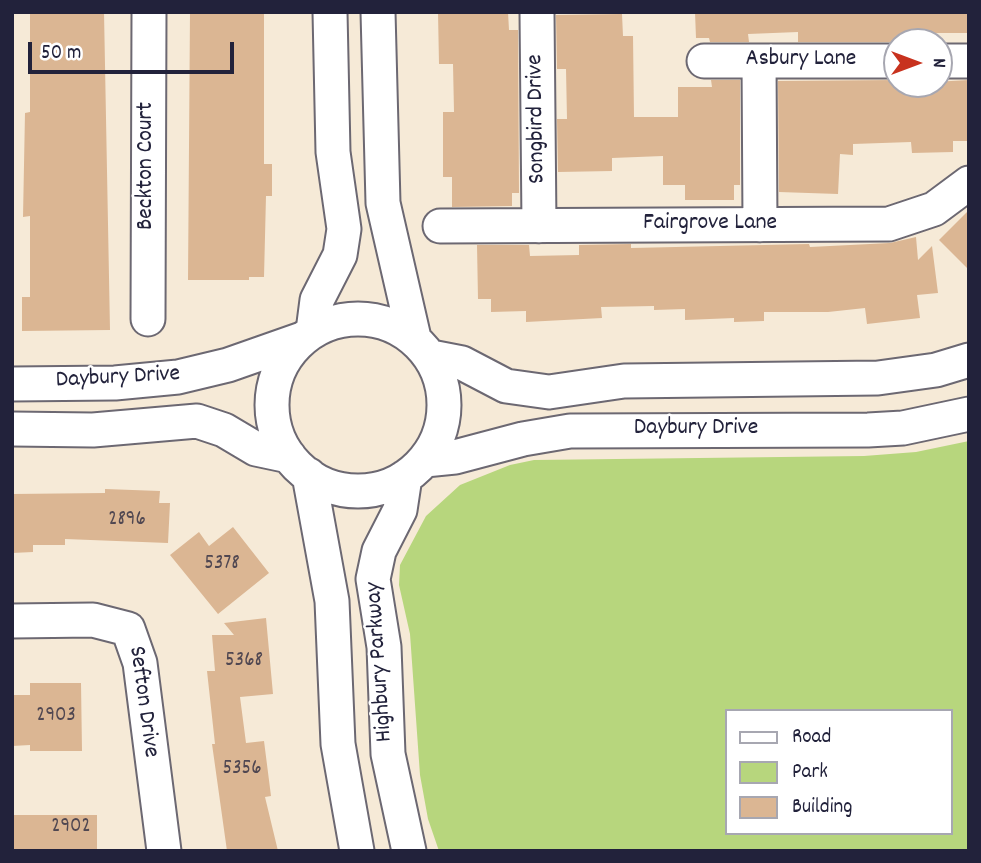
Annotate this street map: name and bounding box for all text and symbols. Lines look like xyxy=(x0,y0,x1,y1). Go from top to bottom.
scale bar xyxy=(32,28,238,72)
north arrow xyxy=(883,28,953,98)
text: 50 m xyxy=(41,39,81,69)
street label: Asbury Lane xyxy=(746,47,856,75)
street label: Songbird Drive xyxy=(522,54,554,184)
text: N xyxy=(924,58,951,68)
street label: Beckton Court xyxy=(134,102,162,230)
street label: Fairgrove Lane xyxy=(643,211,777,239)
street label: Daybury Drive xyxy=(55,361,181,397)
street label: Daybury Drive xyxy=(634,416,758,444)
house number: 2896 xyxy=(108,508,146,534)
house number: 5378 xyxy=(204,552,240,578)
street label: Highbury Parkway xyxy=(361,581,401,743)
street label: Sefton Drive xyxy=(120,645,164,759)
house number: 5368 xyxy=(225,649,263,675)
house number: 2903 xyxy=(36,704,76,730)
legend xyxy=(726,709,953,835)
text: Road xyxy=(792,723,831,753)
house number: 5356 xyxy=(222,757,262,783)
text: Park xyxy=(792,758,828,788)
text: Building xyxy=(792,793,852,823)
house number: 2902 xyxy=(51,815,91,841)

